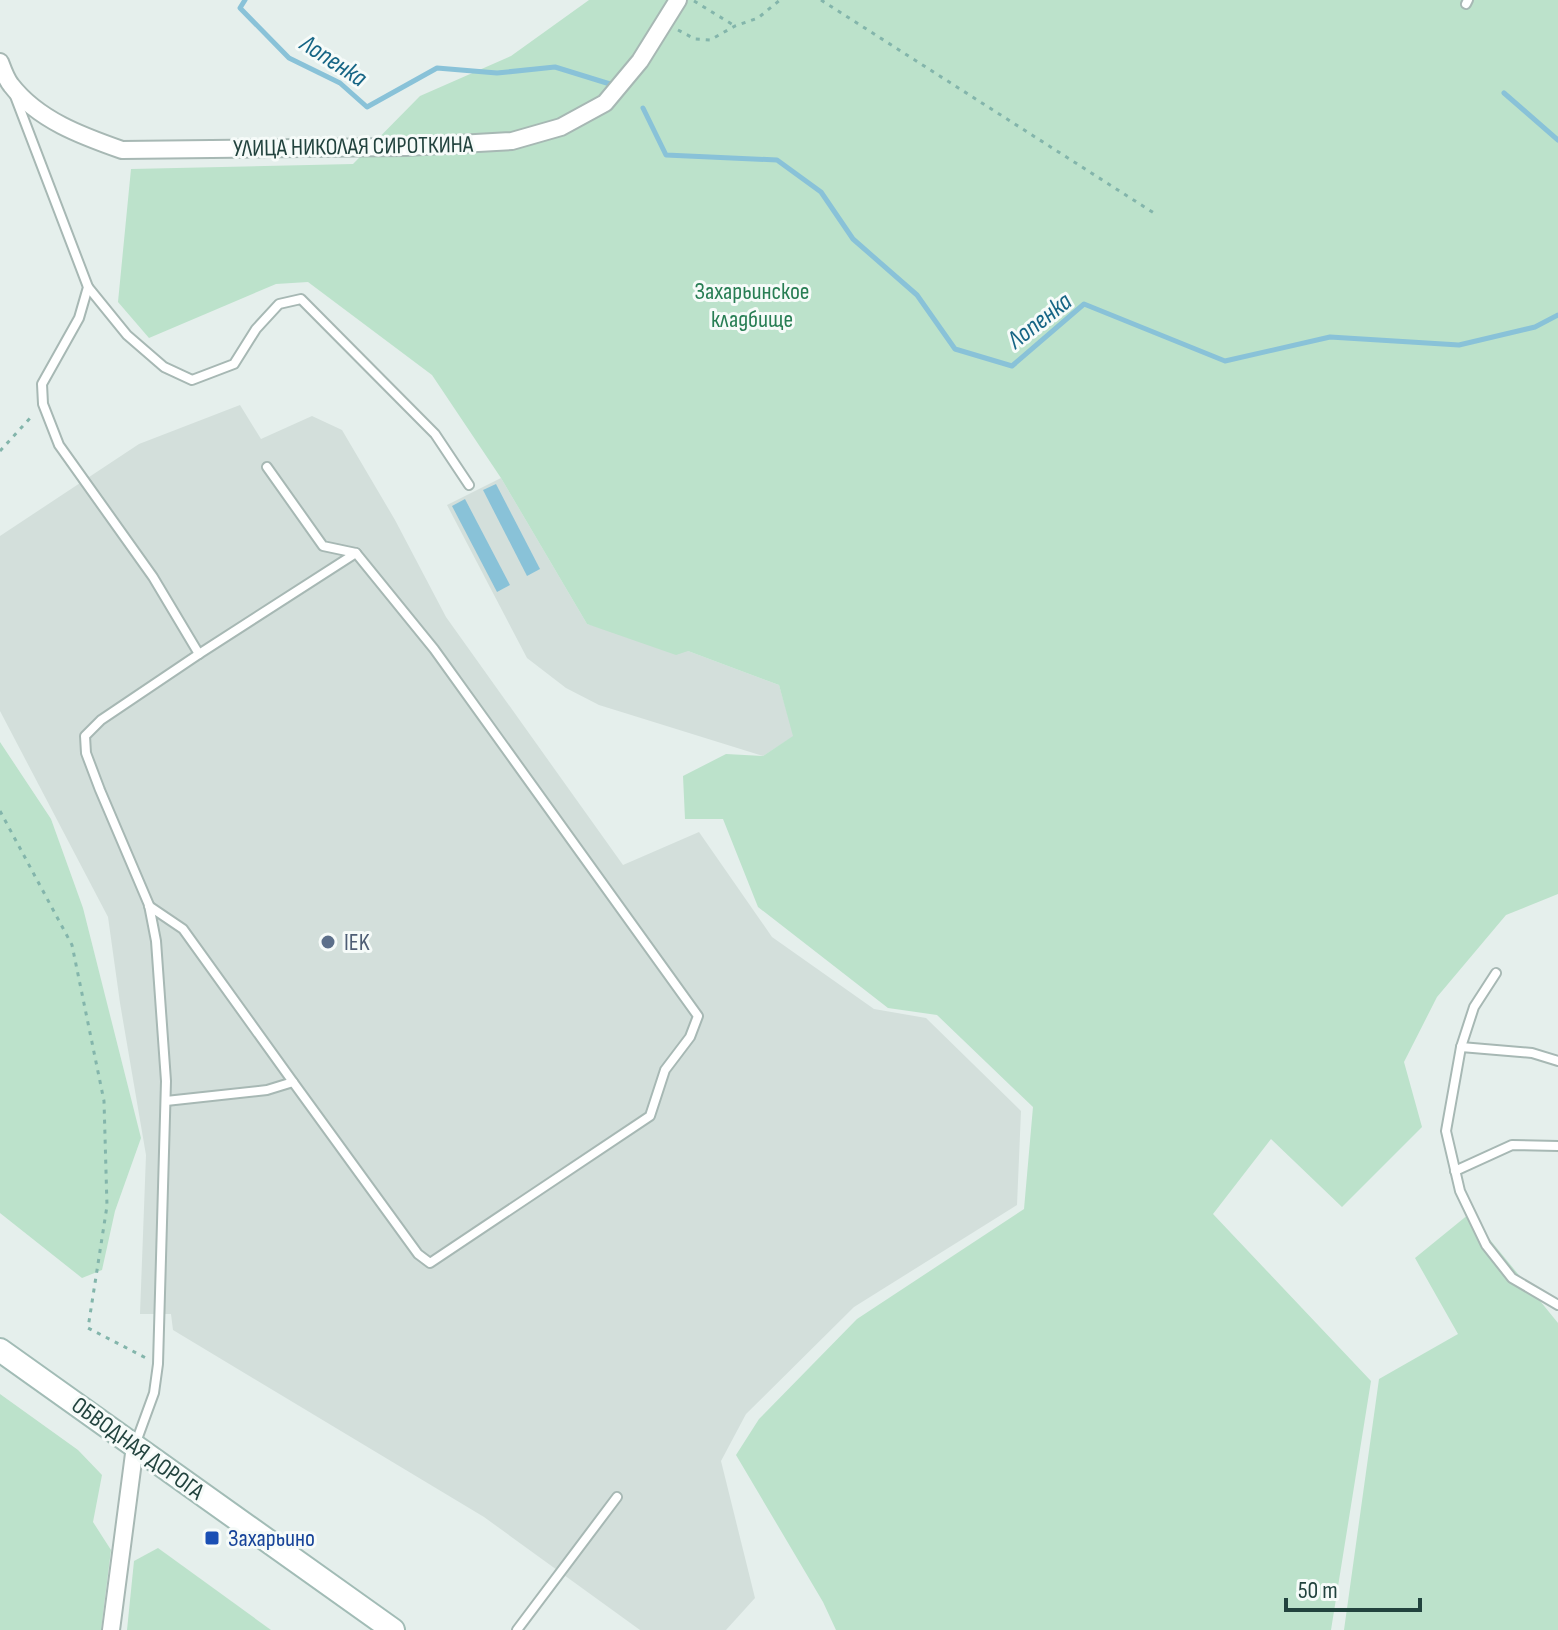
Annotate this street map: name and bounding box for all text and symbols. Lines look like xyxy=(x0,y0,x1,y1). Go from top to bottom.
water label: Лопенка xyxy=(293,28,373,94)
street label: УЛИЦА НИКОЛАЯ СИРОТКИНА xyxy=(233,130,474,163)
park label: Захарьинское кладбище xyxy=(694,277,810,334)
water label: Лопенка xyxy=(1001,286,1079,357)
place label: IEK xyxy=(344,928,370,957)
marker: IEK xyxy=(319,933,337,951)
street label: ОБВОДНАЯ ДОРОГА xyxy=(66,1391,210,1507)
place label: Захарьино xyxy=(228,1524,315,1553)
marker: Захарьино xyxy=(203,1529,221,1547)
scale bar xyxy=(1286,1562,1420,1612)
text: 50 m xyxy=(1298,1576,1338,1605)

